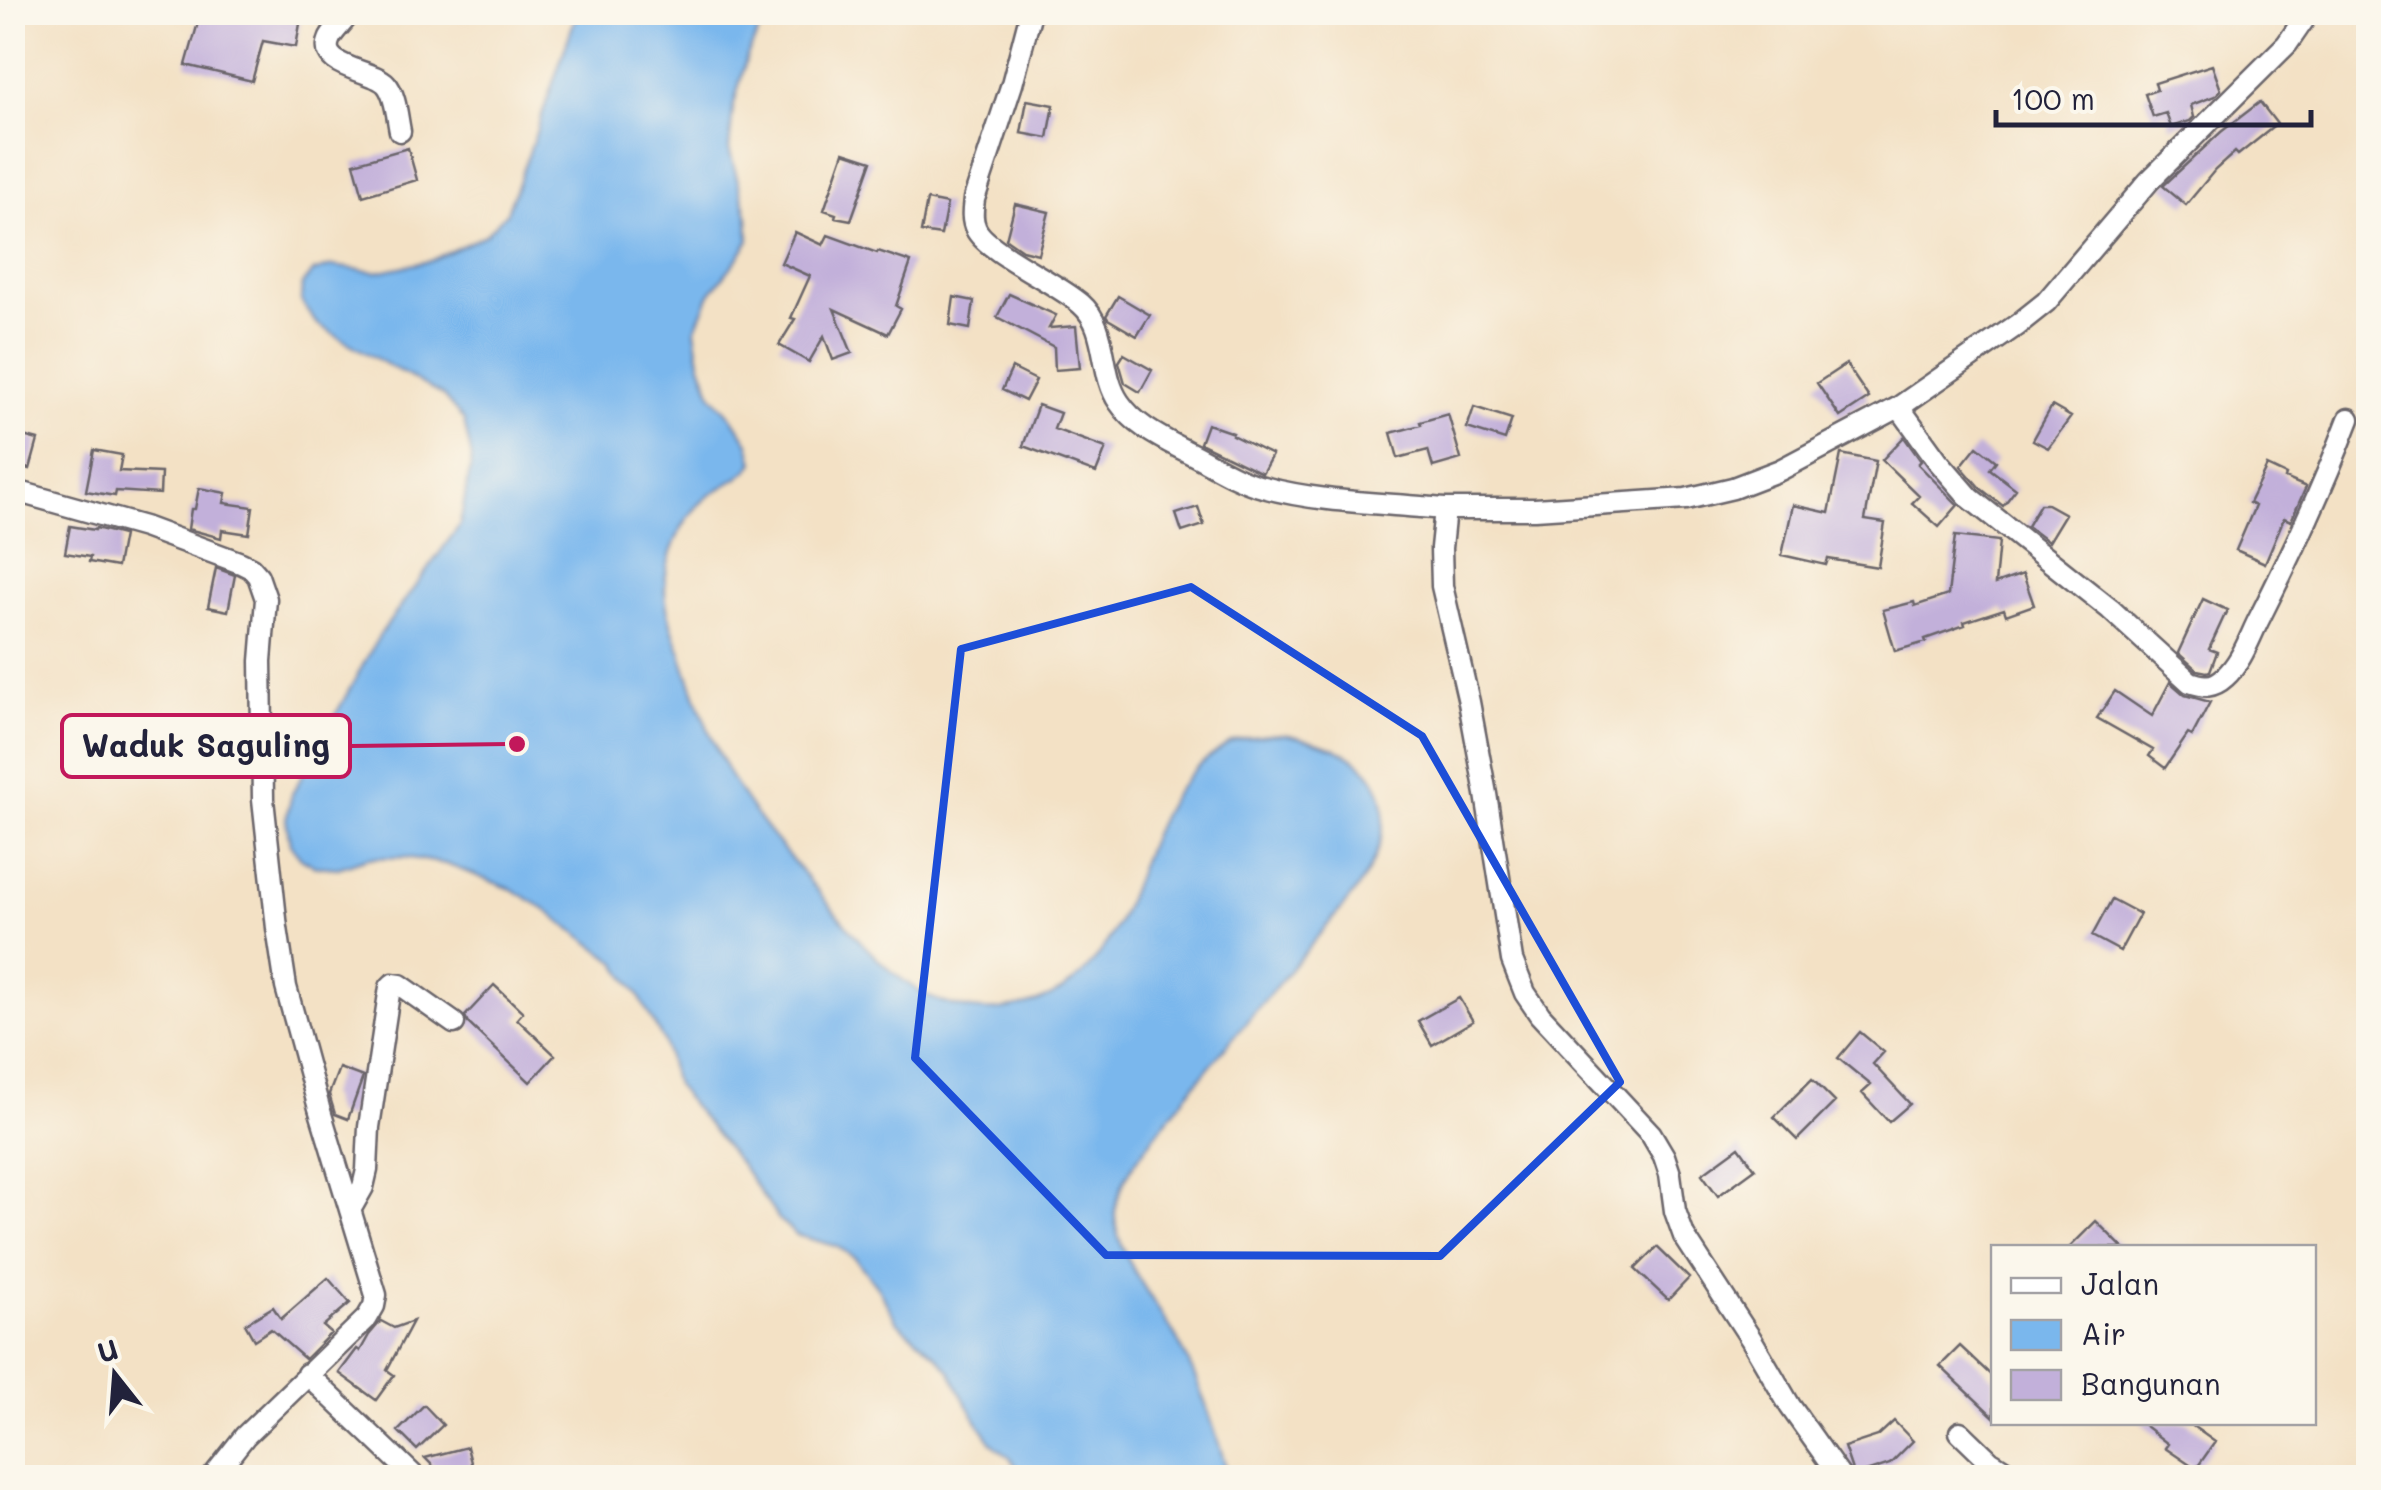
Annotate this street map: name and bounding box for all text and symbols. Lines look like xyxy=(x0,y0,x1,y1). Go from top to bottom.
scale bar xyxy=(1996,65,2311,127)
text: 100 m xyxy=(2011,78,2095,118)
callout: Waduk Saguling xyxy=(62,715,350,777)
text: Waduk Saguling xyxy=(82,723,330,765)
legend xyxy=(1991,1245,2316,1425)
text: Jalan xyxy=(2081,1263,2159,1303)
text: Air xyxy=(2081,1313,2126,1353)
north arrow xyxy=(65,1325,165,1425)
text: U xyxy=(93,1330,122,1370)
text: Bangunan xyxy=(2081,1363,2221,1403)

